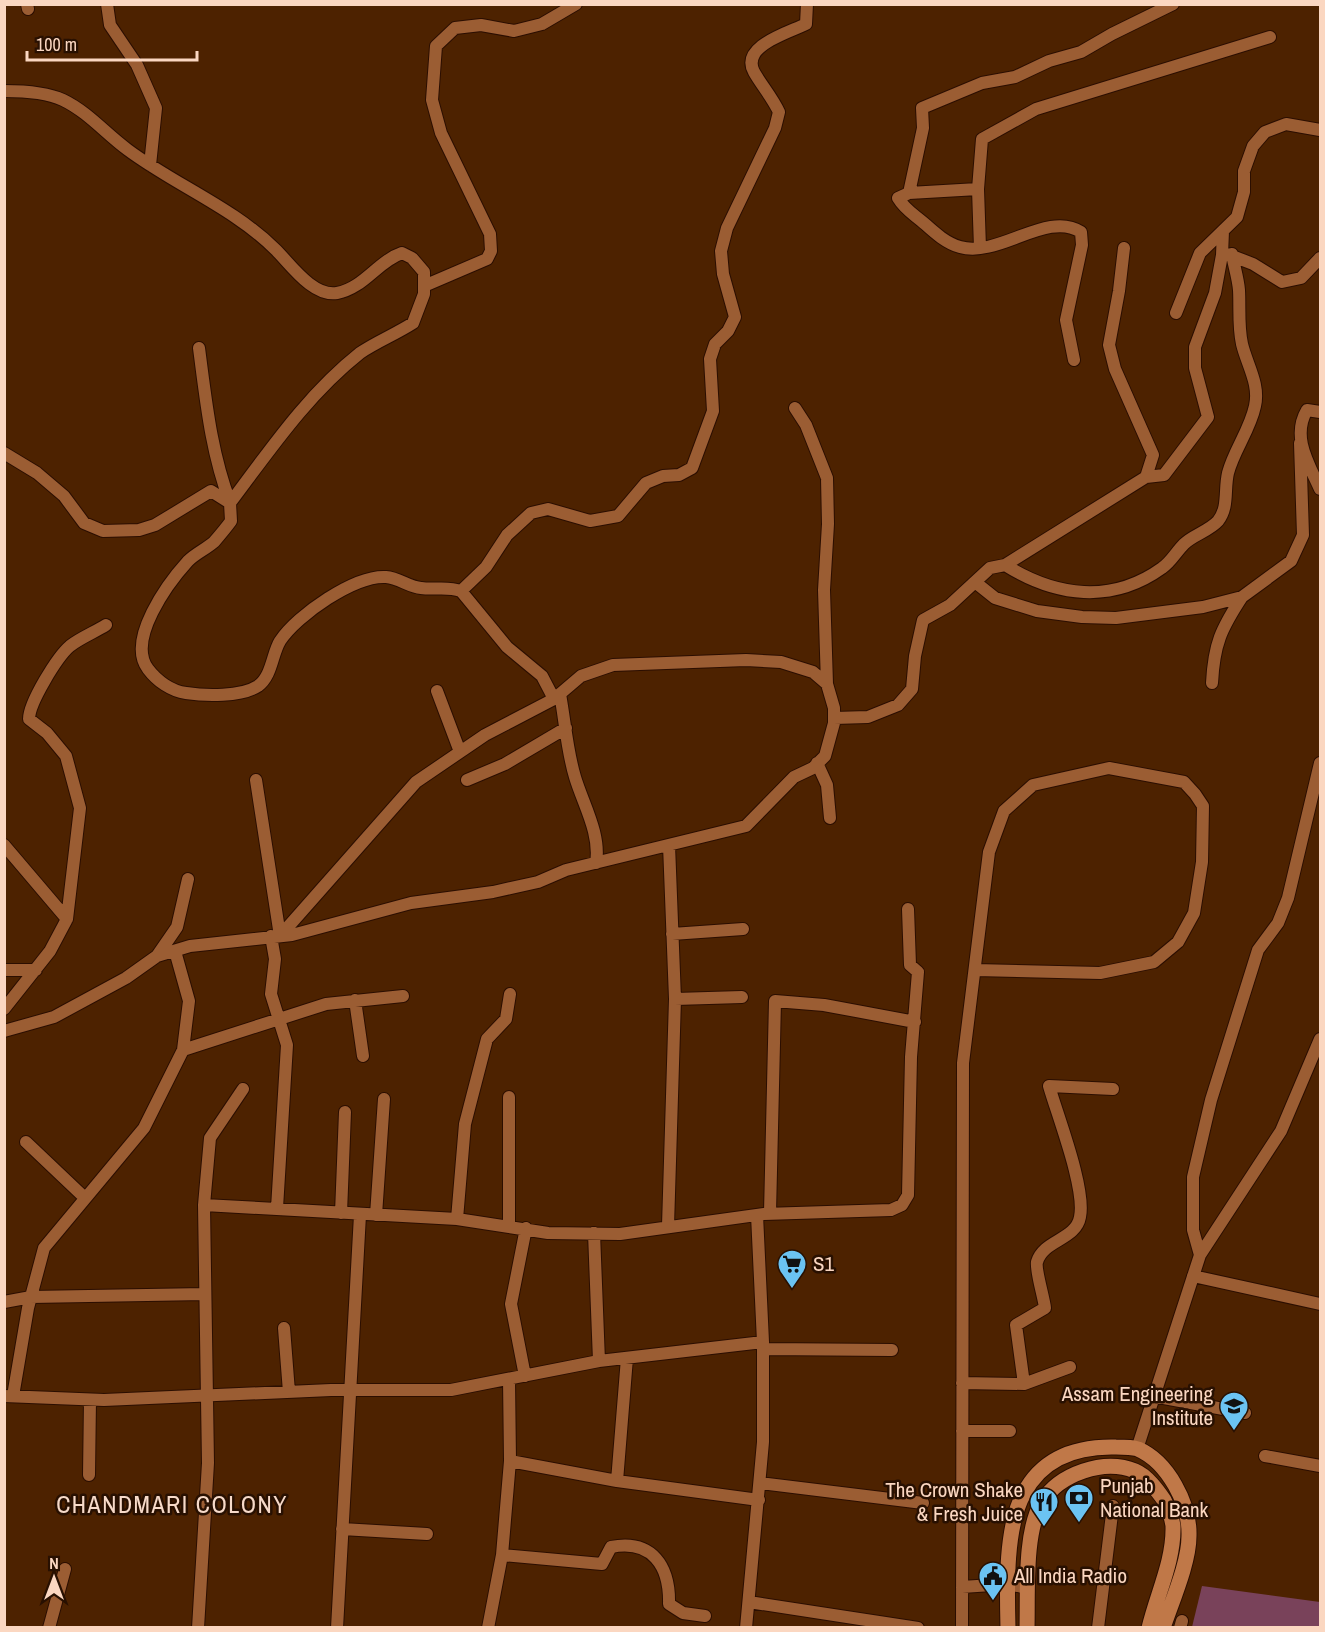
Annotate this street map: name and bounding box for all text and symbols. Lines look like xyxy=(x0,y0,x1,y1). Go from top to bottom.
scale bar xyxy=(27,24,196,62)
text: 100 m xyxy=(36,32,77,57)
supermarket icon: S1 xyxy=(776,1248,808,1290)
place label: S1 xyxy=(813,1249,834,1278)
place label: Assam Engineering Institute xyxy=(1061,1379,1213,1432)
school or university icon: Assam Engineering Institute xyxy=(1218,1390,1250,1432)
place label: Punjab National Bank xyxy=(1100,1471,1209,1524)
place label: The Crown Shake & Fresh Juice xyxy=(885,1475,1023,1528)
bank icon: Punjab National Bank xyxy=(1063,1482,1095,1524)
restaurant icon: The Crown Shake & Fresh Juice xyxy=(1028,1486,1060,1528)
district label: CHANDMARI COLONY xyxy=(56,1488,288,1520)
north arrow xyxy=(24,1548,84,1608)
text: N xyxy=(49,1552,59,1574)
public building icon: All India Radio xyxy=(977,1560,1009,1602)
place label: All India Radio xyxy=(1013,1561,1127,1590)

